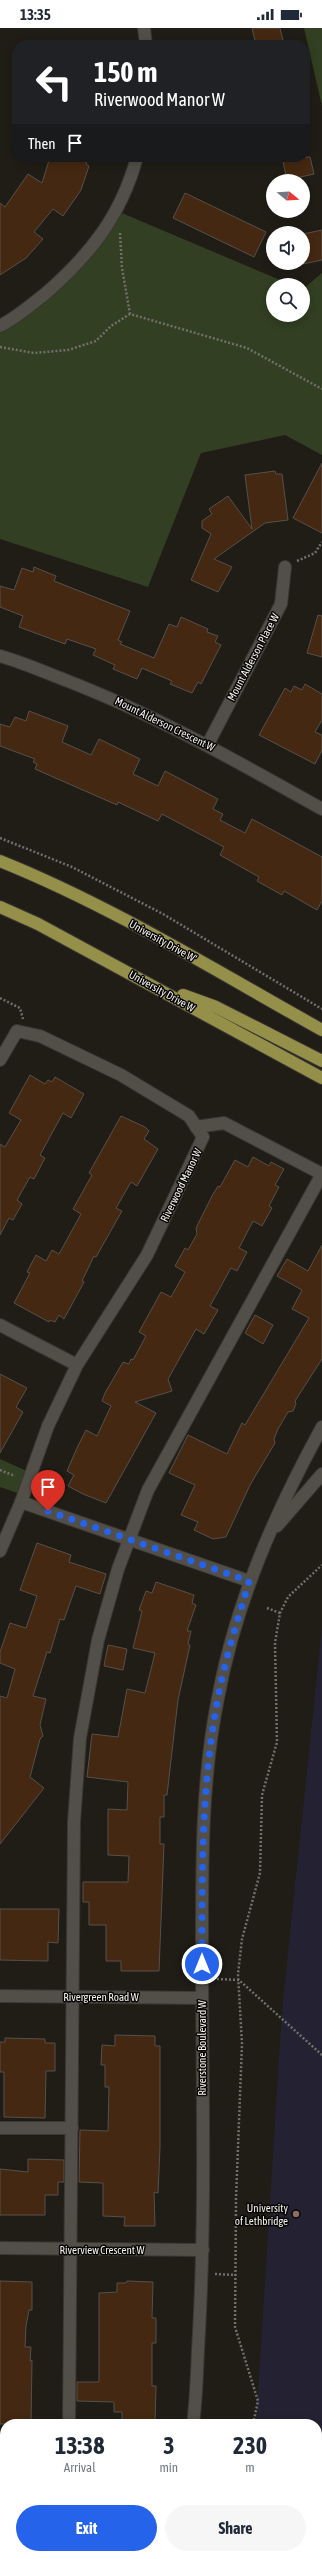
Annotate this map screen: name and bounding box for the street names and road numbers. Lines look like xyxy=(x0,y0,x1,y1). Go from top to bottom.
street label: Mount Alderson Place W xyxy=(225,611,281,703)
street label: Mount Alderson Crescent W xyxy=(113,695,217,753)
street label: University Drive W' xyxy=(127,918,199,965)
street label: University Drive W xyxy=(127,968,197,1014)
street label: Riverwood Manor W xyxy=(158,1146,204,1224)
street label: Rivergreen Road W xyxy=(63,1991,139,2003)
street label: Riverstone Boulevard W xyxy=(196,2000,208,2096)
street label: Riverview Crescent W xyxy=(60,2244,144,2256)

